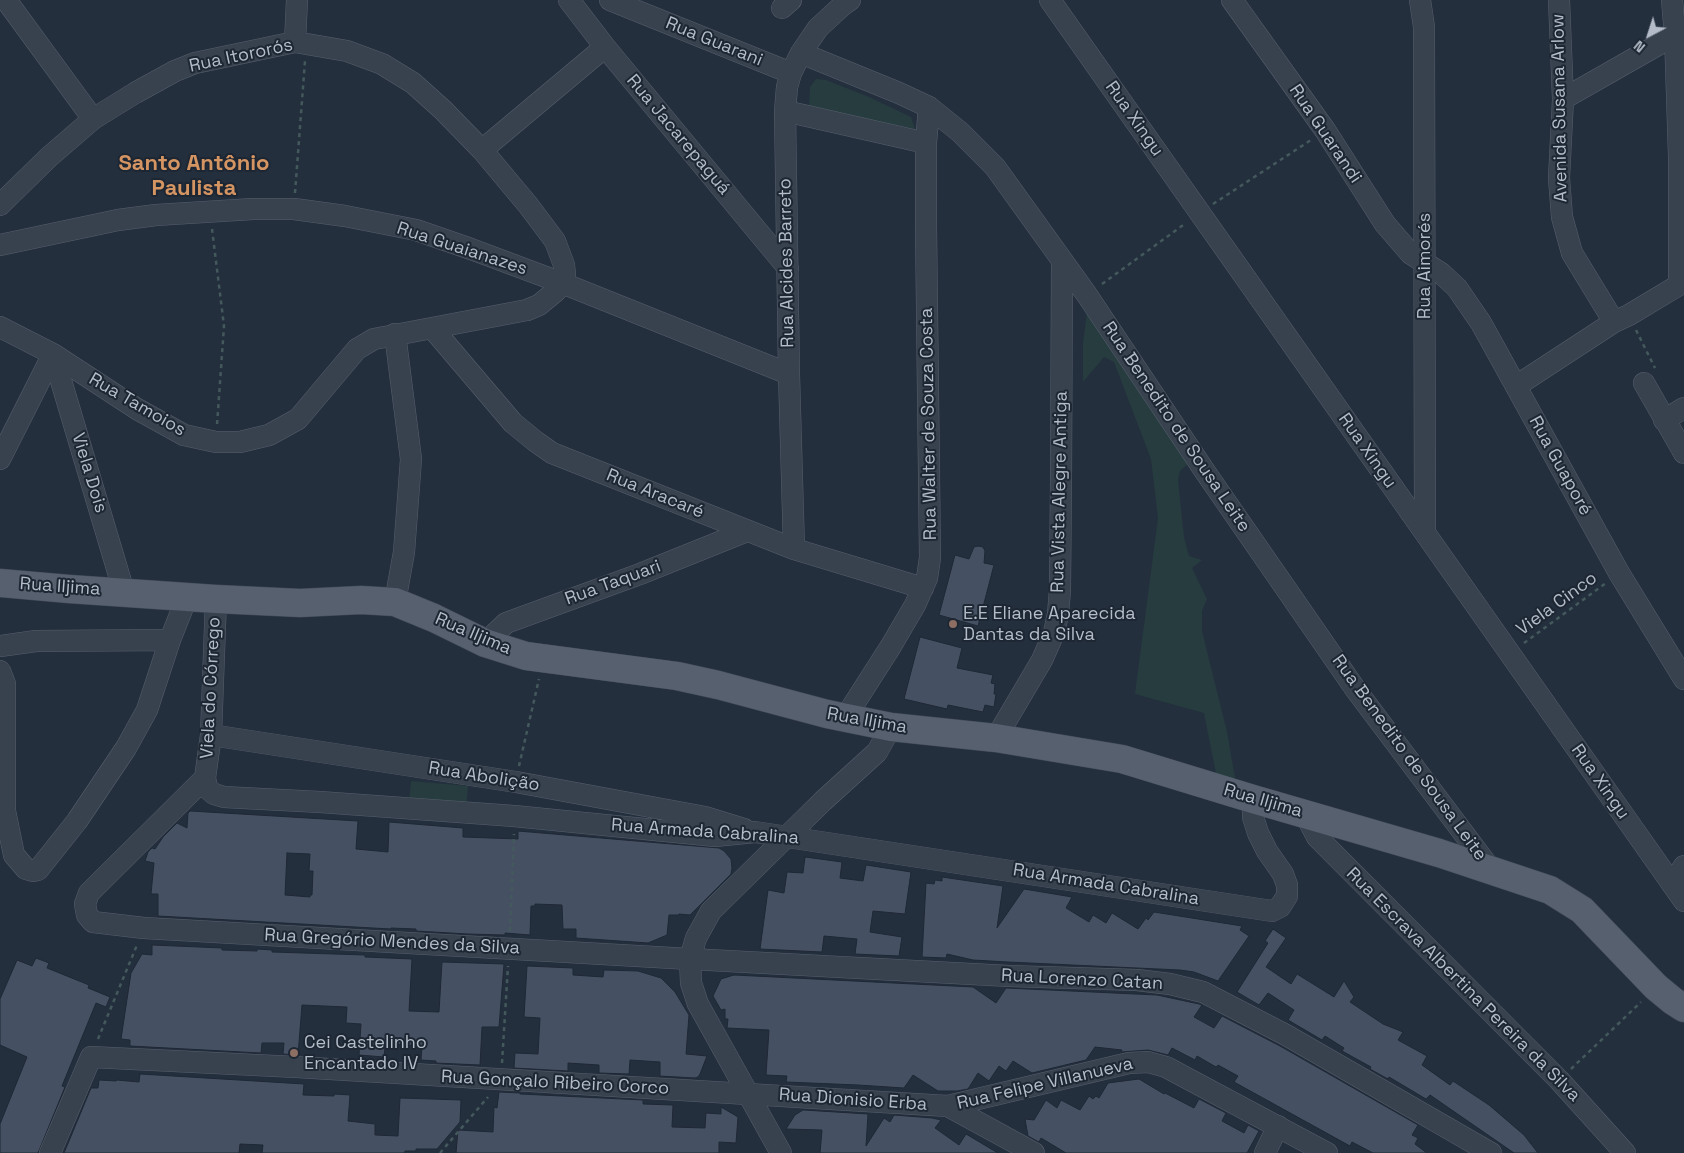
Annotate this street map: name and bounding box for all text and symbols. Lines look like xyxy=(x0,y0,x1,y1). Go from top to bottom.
north arrow xyxy=(1624,10,1674,60)
street label: Rua Guarani xyxy=(662,13,766,71)
street label: Avenida Susana Arlow xyxy=(1548,13,1572,203)
street label: Rua Itororós xyxy=(187,34,295,78)
text: N xyxy=(1630,37,1649,56)
street label: Rua Jacarepaguá xyxy=(621,70,735,200)
street label: Rua Xingu xyxy=(1100,77,1168,161)
street label: Rua Guarandi xyxy=(1284,81,1366,187)
district label: Santo Antônio Paulista xyxy=(118,151,270,202)
street label: Rua Alcides Barreto xyxy=(775,178,799,348)
street label: Rua Aimorés xyxy=(1414,213,1436,319)
street label: Rua Guaianazes xyxy=(394,218,530,280)
street label: Rua Walter de Souza Costa xyxy=(916,308,942,540)
street label: Rua Benedito de Sousa Leite xyxy=(1097,318,1255,536)
street label: Rua Tamoios xyxy=(85,369,189,441)
street label: Rua Vista Alegre Antiga xyxy=(1047,391,1073,593)
street label: Rua Xingu xyxy=(1333,409,1401,493)
street label: Rua Guaporé xyxy=(1524,412,1596,520)
street label: Viela Dois xyxy=(67,430,111,516)
street label: Rua Aracaré xyxy=(603,465,707,523)
street label: Rua Taquari xyxy=(562,556,664,610)
street label: Viela Cinco xyxy=(1512,567,1602,641)
street label: Rua Iljima xyxy=(19,573,101,601)
place label: E.E Eliane Aparecida Dantas da Silva xyxy=(963,603,1136,646)
street label: Rua Iljima xyxy=(432,608,514,660)
street label: Viela do Córrego xyxy=(196,616,226,760)
marker: E.E Eliane Aparecida Dantas da Silva xyxy=(947,618,959,630)
street label: Rua Benedito de Sousa Leite xyxy=(1327,651,1491,865)
street label: Rua Iljima xyxy=(825,703,909,739)
street label: Rua Xingu xyxy=(1566,740,1634,824)
street label: Rua Abolição xyxy=(427,758,541,796)
street label: Rua Iljima xyxy=(1221,779,1305,823)
street label: Rua Armada Cabralina xyxy=(610,815,800,849)
street label: Rua Armada Cabralina xyxy=(1011,860,1201,910)
street label: Rua Escrava Albertina Pereira da Silva xyxy=(1341,863,1585,1107)
street label: Rua Gregório Mendes da Silva xyxy=(264,925,520,959)
street label: Rua Lorenzo Catan xyxy=(1000,965,1164,995)
place label: Cei Castelinho Encantado IV xyxy=(304,1032,427,1074)
marker: Cei Castelinho Encantado IV xyxy=(288,1047,300,1059)
street label: Rua Felipe Villanueva xyxy=(955,1053,1135,1115)
street label: Rua Gonçalo Ribeiro Corco xyxy=(440,1066,670,1100)
street label: Rua Dionisio Erba xyxy=(778,1084,928,1116)

